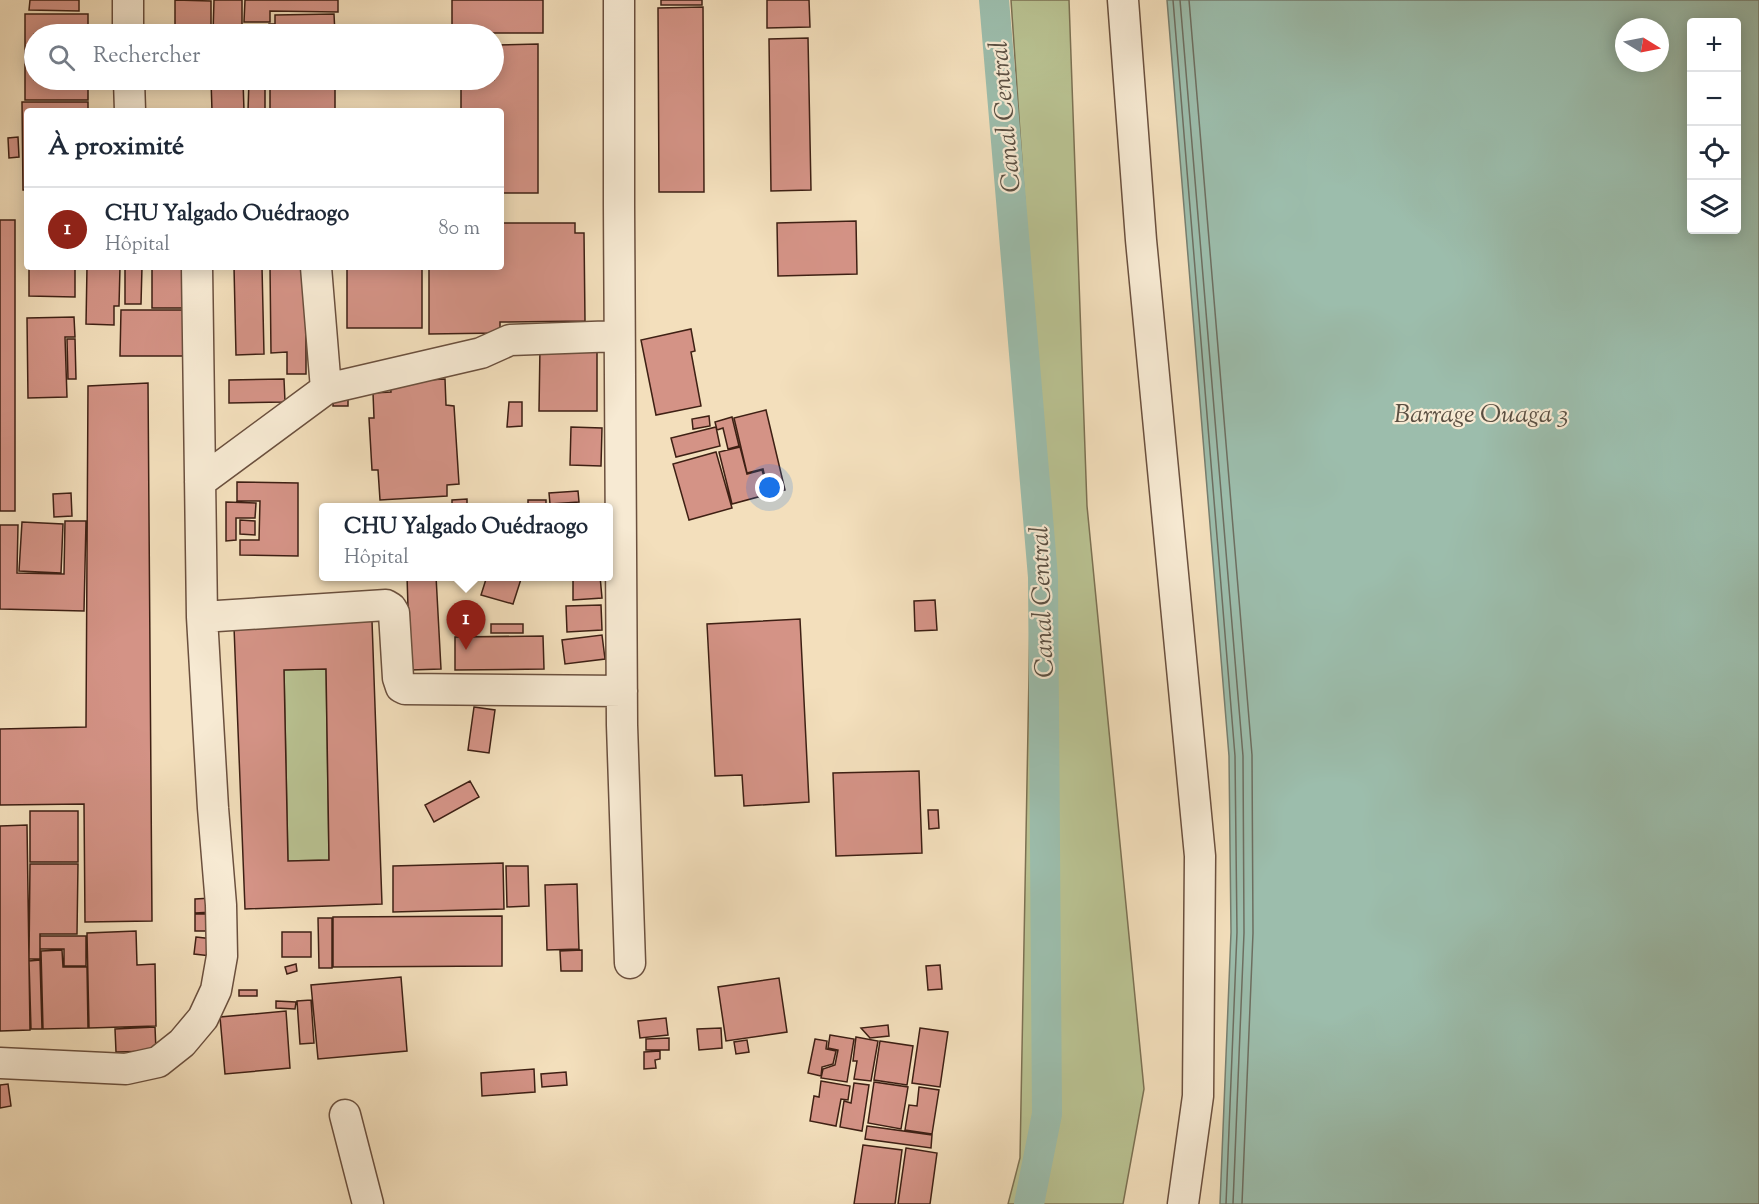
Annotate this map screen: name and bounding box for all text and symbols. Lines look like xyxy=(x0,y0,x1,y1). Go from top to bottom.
north arrow xyxy=(1615,18,1669,72)
map controls xyxy=(1687,18,1741,234)
button: + xyxy=(1687,18,1741,72)
search box xyxy=(24,24,504,90)
water label: Canal Central xyxy=(981,39,1032,194)
icon: search xyxy=(45,41,78,74)
text: Rechercher xyxy=(93,41,200,73)
button: − xyxy=(1687,72,1741,126)
button: locate xyxy=(1687,126,1741,180)
text: À proximité xyxy=(48,129,184,166)
button: layers xyxy=(1687,180,1741,234)
text: CHU Yalgado Ouédraogo xyxy=(105,199,349,231)
text: 1 xyxy=(64,215,71,244)
text: 80 m xyxy=(439,215,480,244)
text: Hôpital xyxy=(105,231,170,260)
water label: Barrage Ouaga 3 xyxy=(1394,397,1568,434)
your location xyxy=(755,473,784,502)
popup xyxy=(319,503,613,581)
text: CHU Yalgado Ouédraogo xyxy=(344,512,588,544)
water label: Canal Central xyxy=(1022,525,1065,678)
text: Hôpital xyxy=(344,544,409,573)
pin: 1 xyxy=(446,600,486,650)

